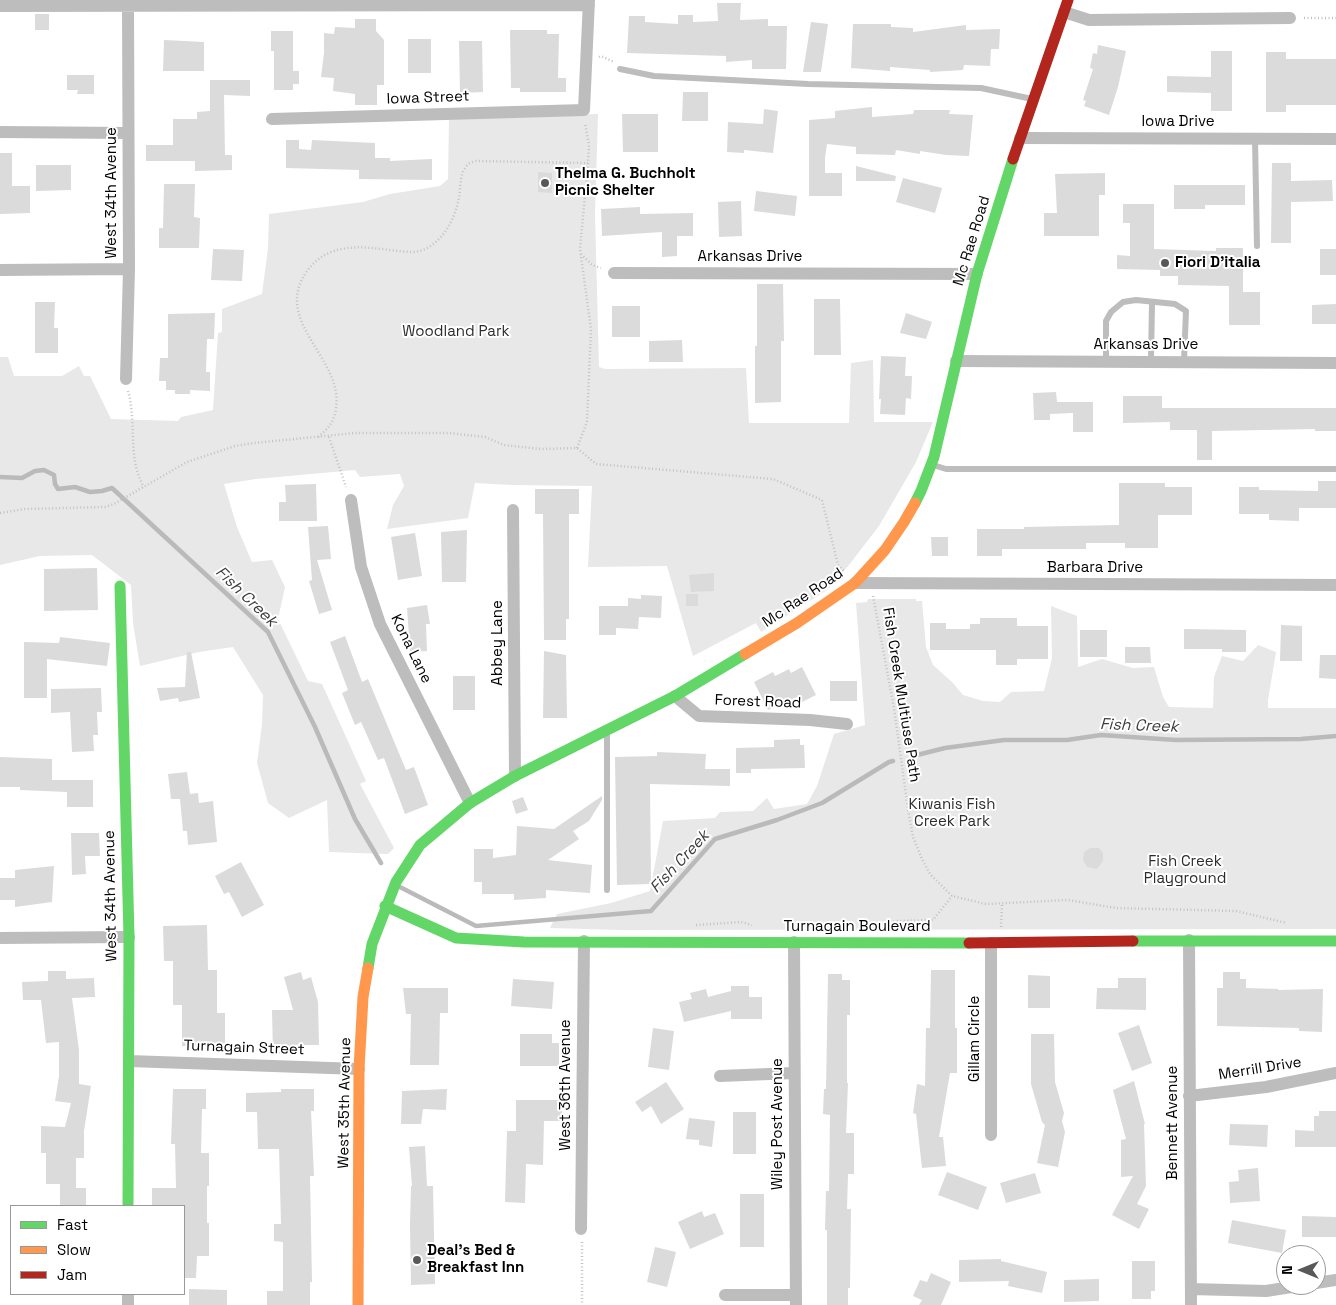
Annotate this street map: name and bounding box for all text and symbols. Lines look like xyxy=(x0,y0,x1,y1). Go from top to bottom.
street label: Iowa Street xyxy=(386,88,470,108)
street label: Iowa Drive xyxy=(1141,113,1215,131)
street label: West 34th Avenue xyxy=(103,127,121,259)
place label: Thelma G. Buchholt Picnic Shelter xyxy=(555,165,696,200)
marker: Thelma G. Buchholt Picnic Shelter xyxy=(539,177,551,189)
street label: Mc Rae Road xyxy=(950,194,994,288)
street label: Arkansas Drive xyxy=(698,248,802,266)
place label: Fiori D'italia xyxy=(1175,254,1260,272)
marker: Fiori D'italia xyxy=(1159,257,1171,269)
park label: Woodland Park xyxy=(402,323,510,341)
street label: Arkansas Drive xyxy=(1094,336,1198,354)
street label: Barbara Drive xyxy=(1047,559,1143,577)
water label: Fish Creek xyxy=(211,563,281,631)
street label: Mc Rae Road xyxy=(759,564,847,632)
street label: Abbey Lane xyxy=(489,600,507,686)
street label: Fish Creek Multiuse Path xyxy=(878,606,924,784)
street label: Kona Lane xyxy=(387,611,435,687)
street label: Forest Road xyxy=(714,691,802,713)
water label: Fish Creek xyxy=(1099,715,1179,737)
park label: Kiwanis Fish Creek Park xyxy=(909,796,995,831)
water label: Fish Creek xyxy=(646,827,714,897)
street label: West 34th Avenue xyxy=(101,830,121,962)
park label: Fish Creek Playground xyxy=(1144,853,1226,888)
street label: Turnagain Boulevard xyxy=(783,918,931,936)
street label: Gillam Circle xyxy=(966,996,984,1082)
street label: West 36th Avenue xyxy=(557,1019,575,1151)
street label: Turnagain Street xyxy=(183,1037,305,1059)
street label: West 35th Avenue xyxy=(335,1037,355,1169)
street label: Merrill Drive xyxy=(1217,1054,1303,1084)
street label: Wiley Post Avenue xyxy=(769,1058,787,1190)
street label: Bennett Avenue xyxy=(1164,1066,1182,1180)
legend xyxy=(10,1205,185,1295)
text: Fast xyxy=(57,1215,88,1234)
text: Slow xyxy=(57,1240,91,1259)
place label: Deal’s Bed & Breakfast Inn xyxy=(427,1242,524,1277)
north arrow xyxy=(1276,1245,1326,1295)
marker: Deal’s Bed & Breakfast Inn xyxy=(411,1254,423,1266)
text: Jam xyxy=(57,1265,87,1284)
text: N xyxy=(1278,1265,1296,1275)

